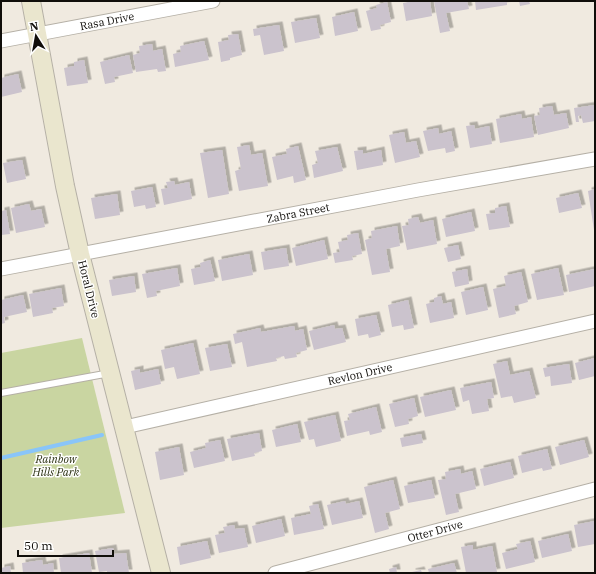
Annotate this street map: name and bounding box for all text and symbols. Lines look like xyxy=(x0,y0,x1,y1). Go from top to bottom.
street label: Rasa Drive xyxy=(79,9,135,33)
north arrow xyxy=(16,16,56,56)
text: N xyxy=(28,18,40,34)
street label: Zabra Street xyxy=(265,200,331,226)
street label: Horal Drive xyxy=(75,259,103,320)
street label: Revlon Drive xyxy=(326,360,394,388)
park label: Rainbow Hills Park xyxy=(32,452,80,479)
street label: Otter Drive xyxy=(406,517,464,545)
scale bar xyxy=(18,532,113,558)
text: 50 m xyxy=(24,538,53,553)

